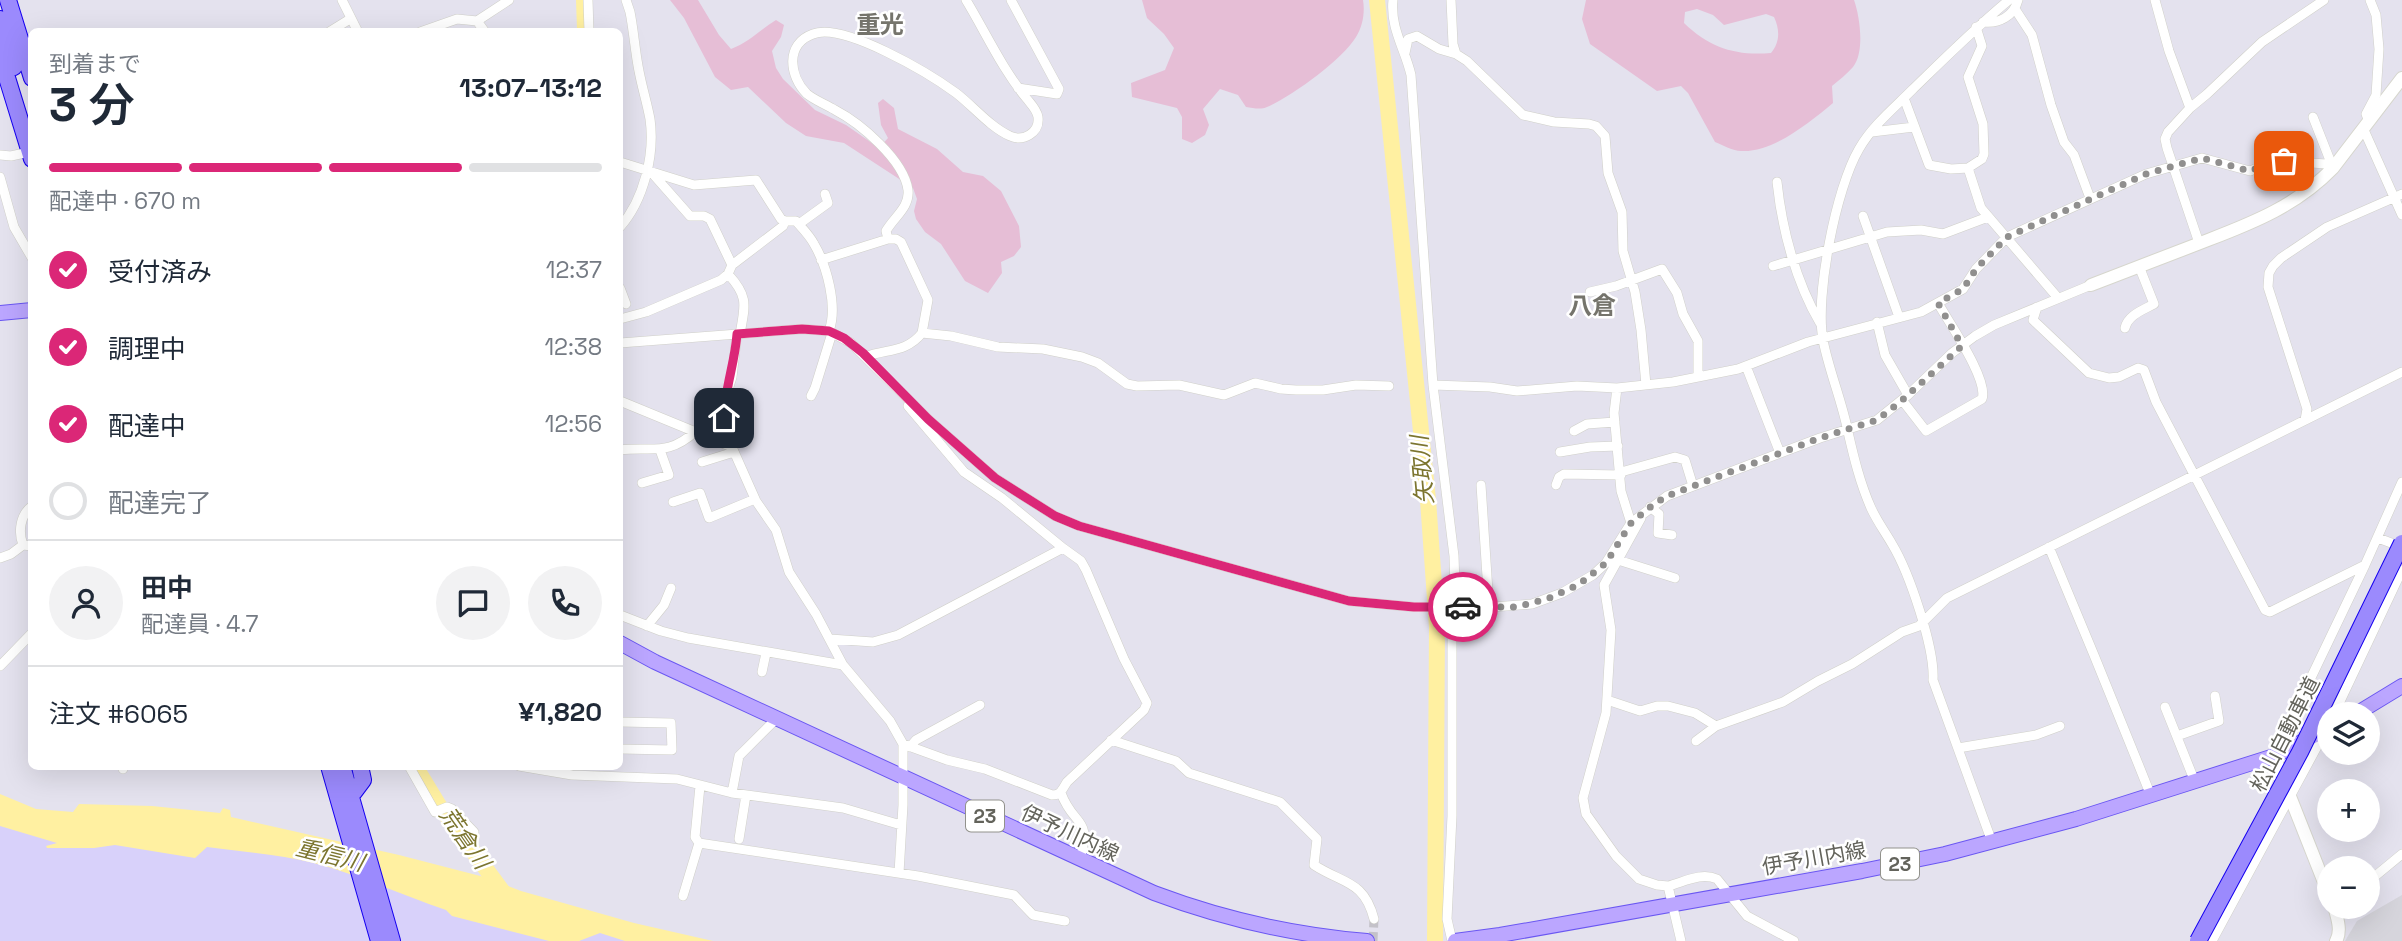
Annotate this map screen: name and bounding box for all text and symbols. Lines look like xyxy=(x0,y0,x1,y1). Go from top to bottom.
district label: 重光 xyxy=(856,9,904,40)
text: 到着まで xyxy=(49,49,141,79)
text: 13:07–13:12 xyxy=(459,71,602,105)
text: 3 分 xyxy=(49,76,135,134)
pin xyxy=(2254,131,2314,191)
icon: bag xyxy=(2265,142,2303,180)
text: 配達中 · 670 m xyxy=(49,186,201,216)
icon: check xyxy=(49,251,87,289)
text: 受付済み xyxy=(108,255,212,289)
text: 12:37 xyxy=(546,255,602,285)
district label: 八倉 xyxy=(1568,290,1616,321)
icon: check xyxy=(49,328,87,366)
text: 調理中 xyxy=(108,332,186,366)
text: 12:38 xyxy=(544,332,602,362)
pin xyxy=(694,388,754,448)
icon: home xyxy=(705,399,743,437)
icon: check xyxy=(49,405,87,443)
text: 配達中 xyxy=(108,409,186,443)
text: 12:56 xyxy=(545,409,602,439)
water label: 矢取川 xyxy=(1404,431,1440,506)
text: 配達完了 xyxy=(108,486,212,520)
button: person xyxy=(49,566,123,640)
button: chat xyxy=(436,566,510,640)
button: phone xyxy=(528,566,602,640)
text: 田中 xyxy=(141,571,193,605)
courier xyxy=(1428,572,1498,642)
icon: car xyxy=(1444,588,1482,626)
text: 配達員 · 4.7 xyxy=(141,609,258,639)
street label: 松山自動車道 xyxy=(2244,672,2326,796)
text: ¥1,820 xyxy=(519,695,602,729)
text: 注文 #6065 xyxy=(49,697,188,731)
map controls xyxy=(2317,702,2380,919)
button: layers xyxy=(2317,702,2380,765)
button: + xyxy=(2317,779,2380,842)
street label: 伊予川内線 xyxy=(1017,799,1123,867)
road number: 23 xyxy=(966,800,1004,832)
water label: 荒倉川 xyxy=(433,801,499,877)
water label: 重信川 xyxy=(293,832,370,879)
street label: 伊予川内線 xyxy=(1760,836,1868,880)
road number: 23 xyxy=(1881,848,1919,880)
button: − xyxy=(2317,856,2380,919)

